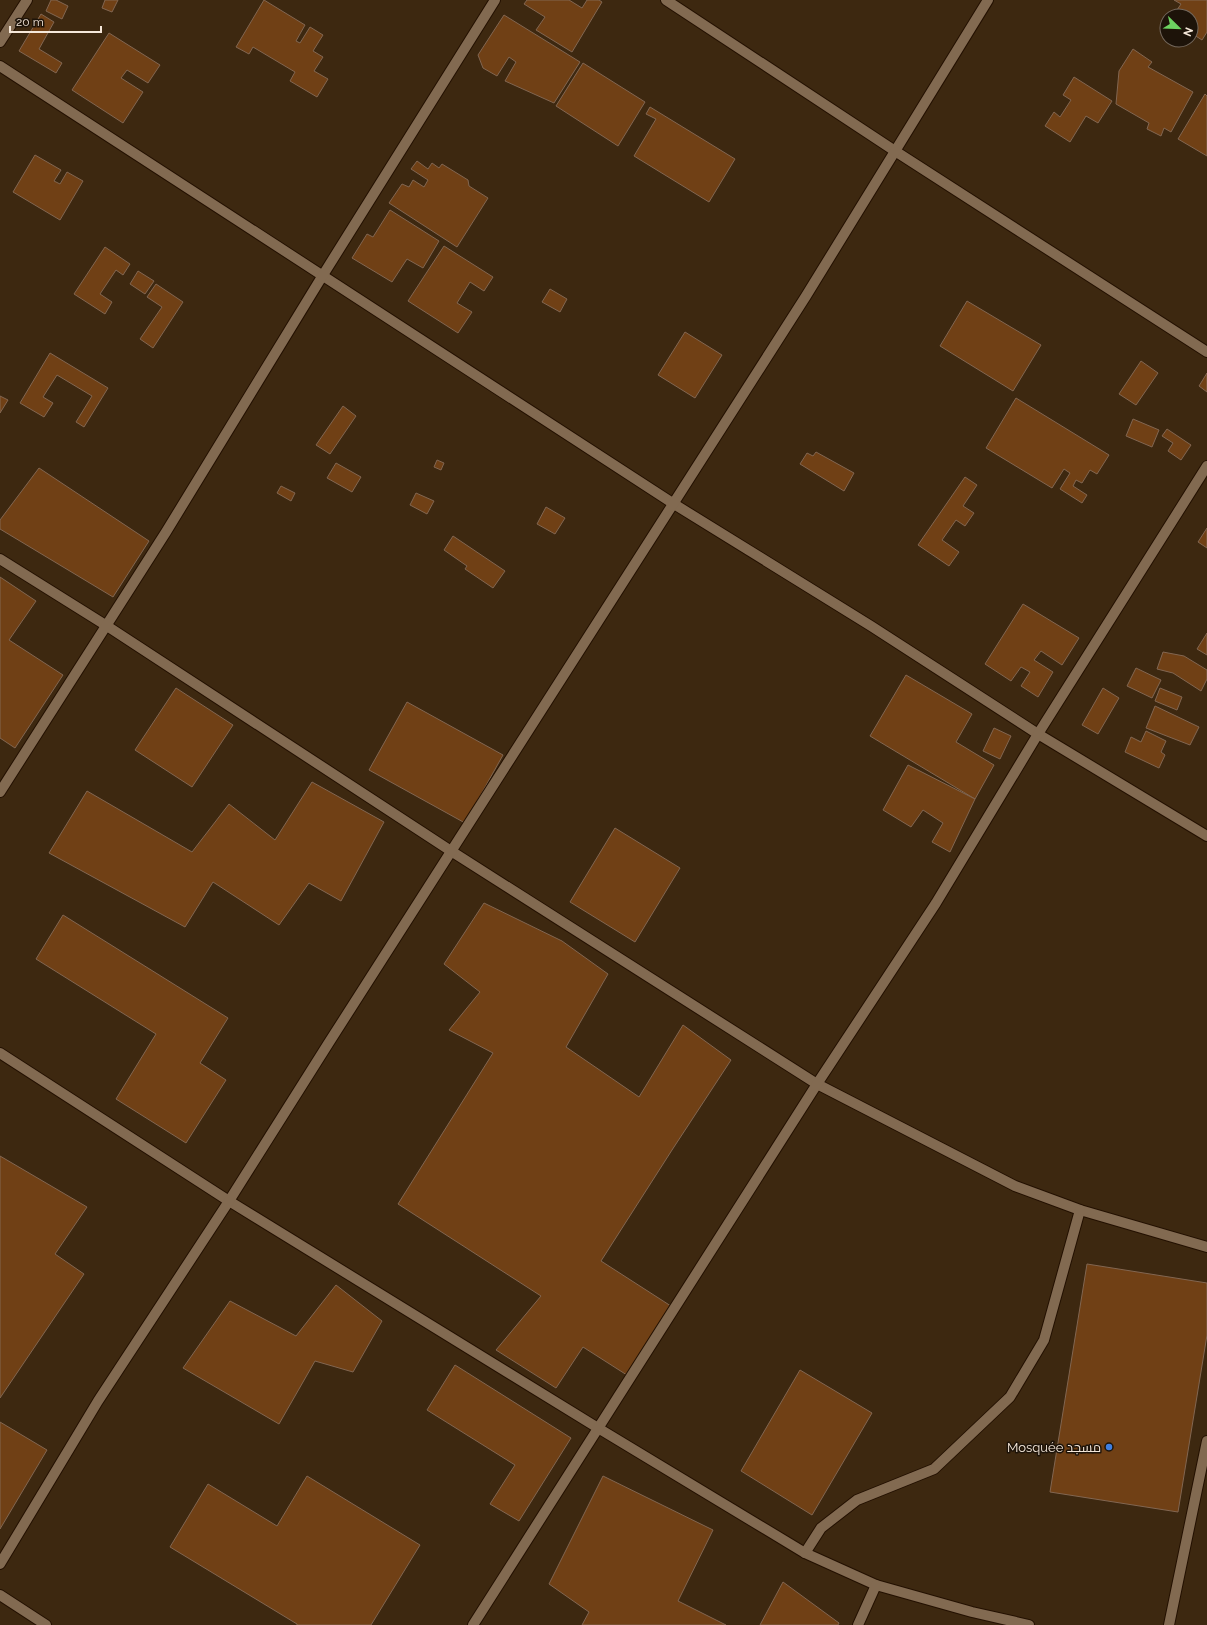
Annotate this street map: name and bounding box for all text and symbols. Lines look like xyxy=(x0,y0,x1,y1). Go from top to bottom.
scale bar xyxy=(10,8,101,34)
north arrow xyxy=(1159,8,1199,48)
text: 20 m xyxy=(16,15,44,29)
text: N xyxy=(1180,25,1195,38)
place label: Mosquée مسجد xyxy=(1007,1440,1101,1455)
marker: Mosquée مسجد xyxy=(1104,1442,1114,1452)

